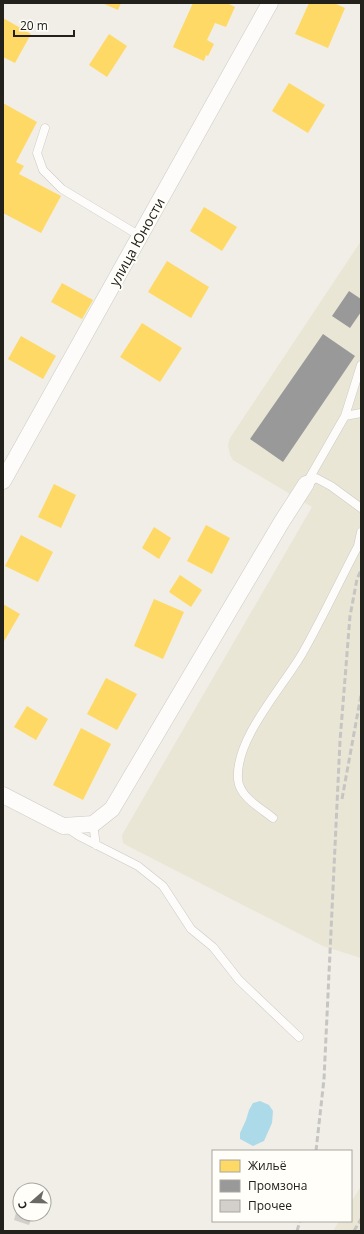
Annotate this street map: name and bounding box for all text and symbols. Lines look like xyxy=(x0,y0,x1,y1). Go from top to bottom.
scale bar xyxy=(14,12,74,38)
text: 20 m xyxy=(20,17,48,34)
street label: улица Юности xyxy=(104,194,169,289)
legend xyxy=(212,1150,352,1222)
text: Жильё xyxy=(248,1157,287,1174)
text: Промзона xyxy=(248,1177,307,1194)
north arrow xyxy=(12,1182,52,1222)
text: Прочее xyxy=(248,1197,292,1214)
text: С xyxy=(14,1200,30,1211)

